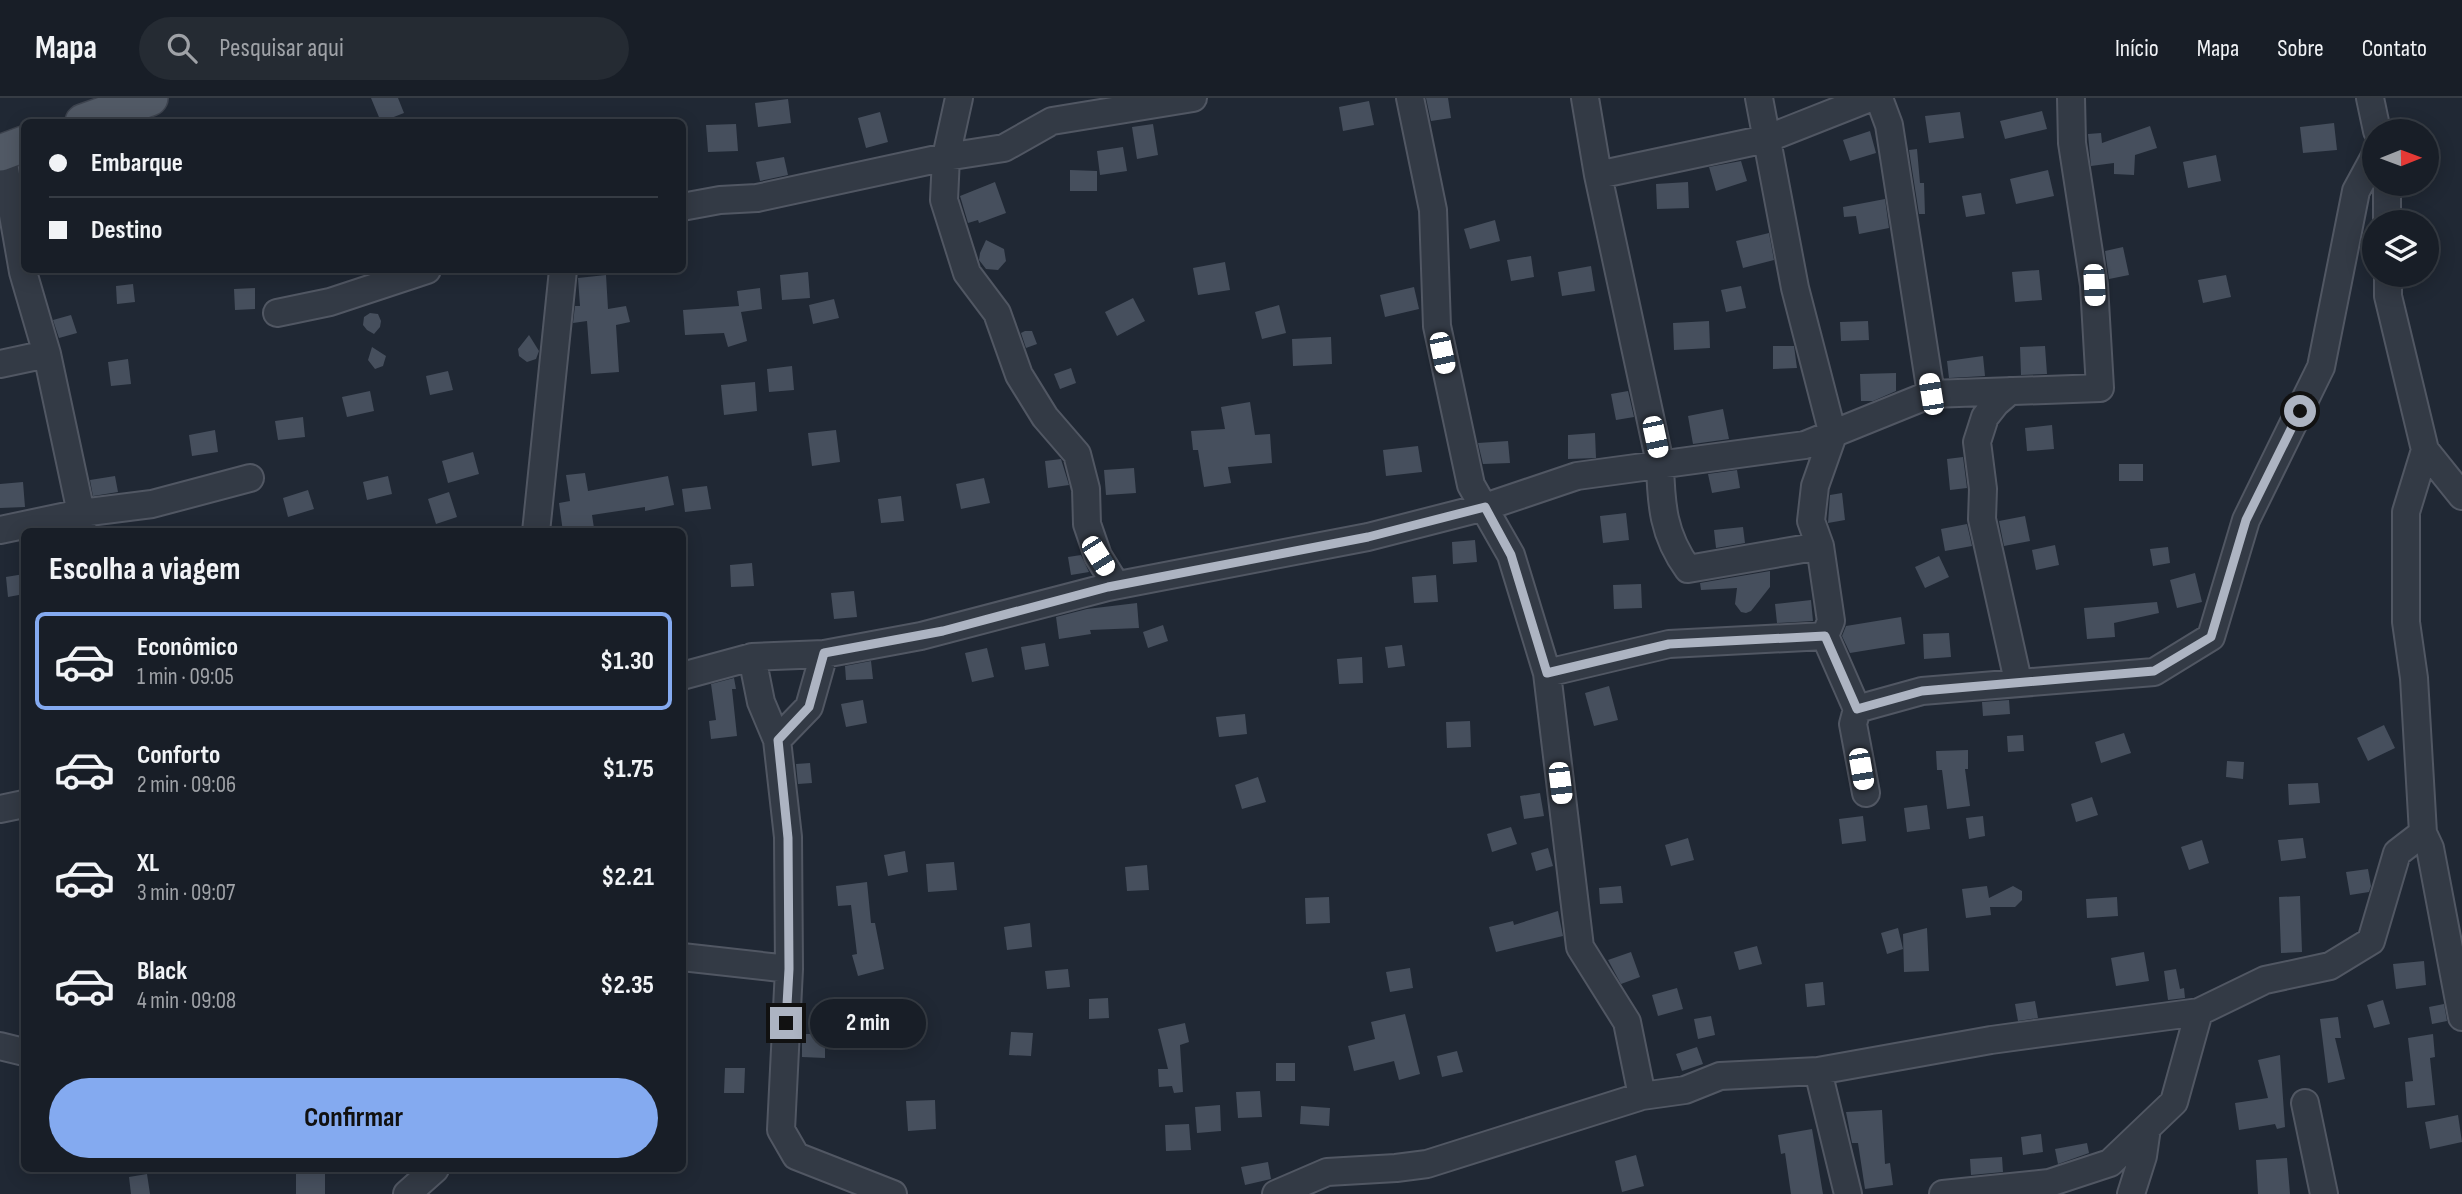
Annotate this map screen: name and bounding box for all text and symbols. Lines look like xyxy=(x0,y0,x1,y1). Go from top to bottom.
search box xyxy=(139,17,629,80)
text: Mapa xyxy=(35,28,97,68)
icon: search xyxy=(163,29,201,67)
text: Pesquisar aqui xyxy=(219,33,344,64)
text: Início xyxy=(2115,34,2159,63)
text: Mapa xyxy=(2197,34,2239,63)
text: Sobre xyxy=(2277,34,2324,63)
text: Contato xyxy=(2362,34,2427,63)
north arrow xyxy=(2362,119,2440,196)
map controls xyxy=(2362,119,2439,287)
text: Embarque xyxy=(91,148,183,179)
button: layers xyxy=(2362,210,2439,287)
text: Destino xyxy=(91,215,162,246)
car xyxy=(2083,263,2106,307)
car xyxy=(1428,330,1457,376)
car xyxy=(1918,372,1945,416)
route start xyxy=(2284,395,2316,427)
car xyxy=(1641,414,1670,460)
car xyxy=(1078,533,1119,579)
text: Escolha a viagem xyxy=(49,550,241,589)
icon: car xyxy=(53,630,116,693)
text: Econômico xyxy=(137,632,238,663)
text: $1.30 xyxy=(600,646,654,677)
text: 1 min · 09:05 xyxy=(137,663,234,691)
icon: car xyxy=(53,738,116,801)
text: Conforto xyxy=(137,740,220,771)
car xyxy=(1848,746,1875,792)
text: $1.75 xyxy=(602,754,654,785)
car xyxy=(1548,761,1573,805)
text: 2 min · 09:06 xyxy=(137,771,236,799)
icon: car xyxy=(53,846,116,909)
text: XL xyxy=(137,848,159,879)
text: $2.21 xyxy=(601,862,654,893)
text: 3 min · 09:07 xyxy=(137,879,235,907)
icon: car xyxy=(53,954,116,1017)
text: Black xyxy=(137,956,187,987)
text: $2.35 xyxy=(600,970,654,1001)
text: 4 min · 09:08 xyxy=(137,987,236,1015)
callout: 2 min xyxy=(810,998,926,1048)
route end xyxy=(770,1007,802,1039)
text: 2 min xyxy=(846,1009,890,1037)
button: Confirmar xyxy=(49,1078,658,1158)

